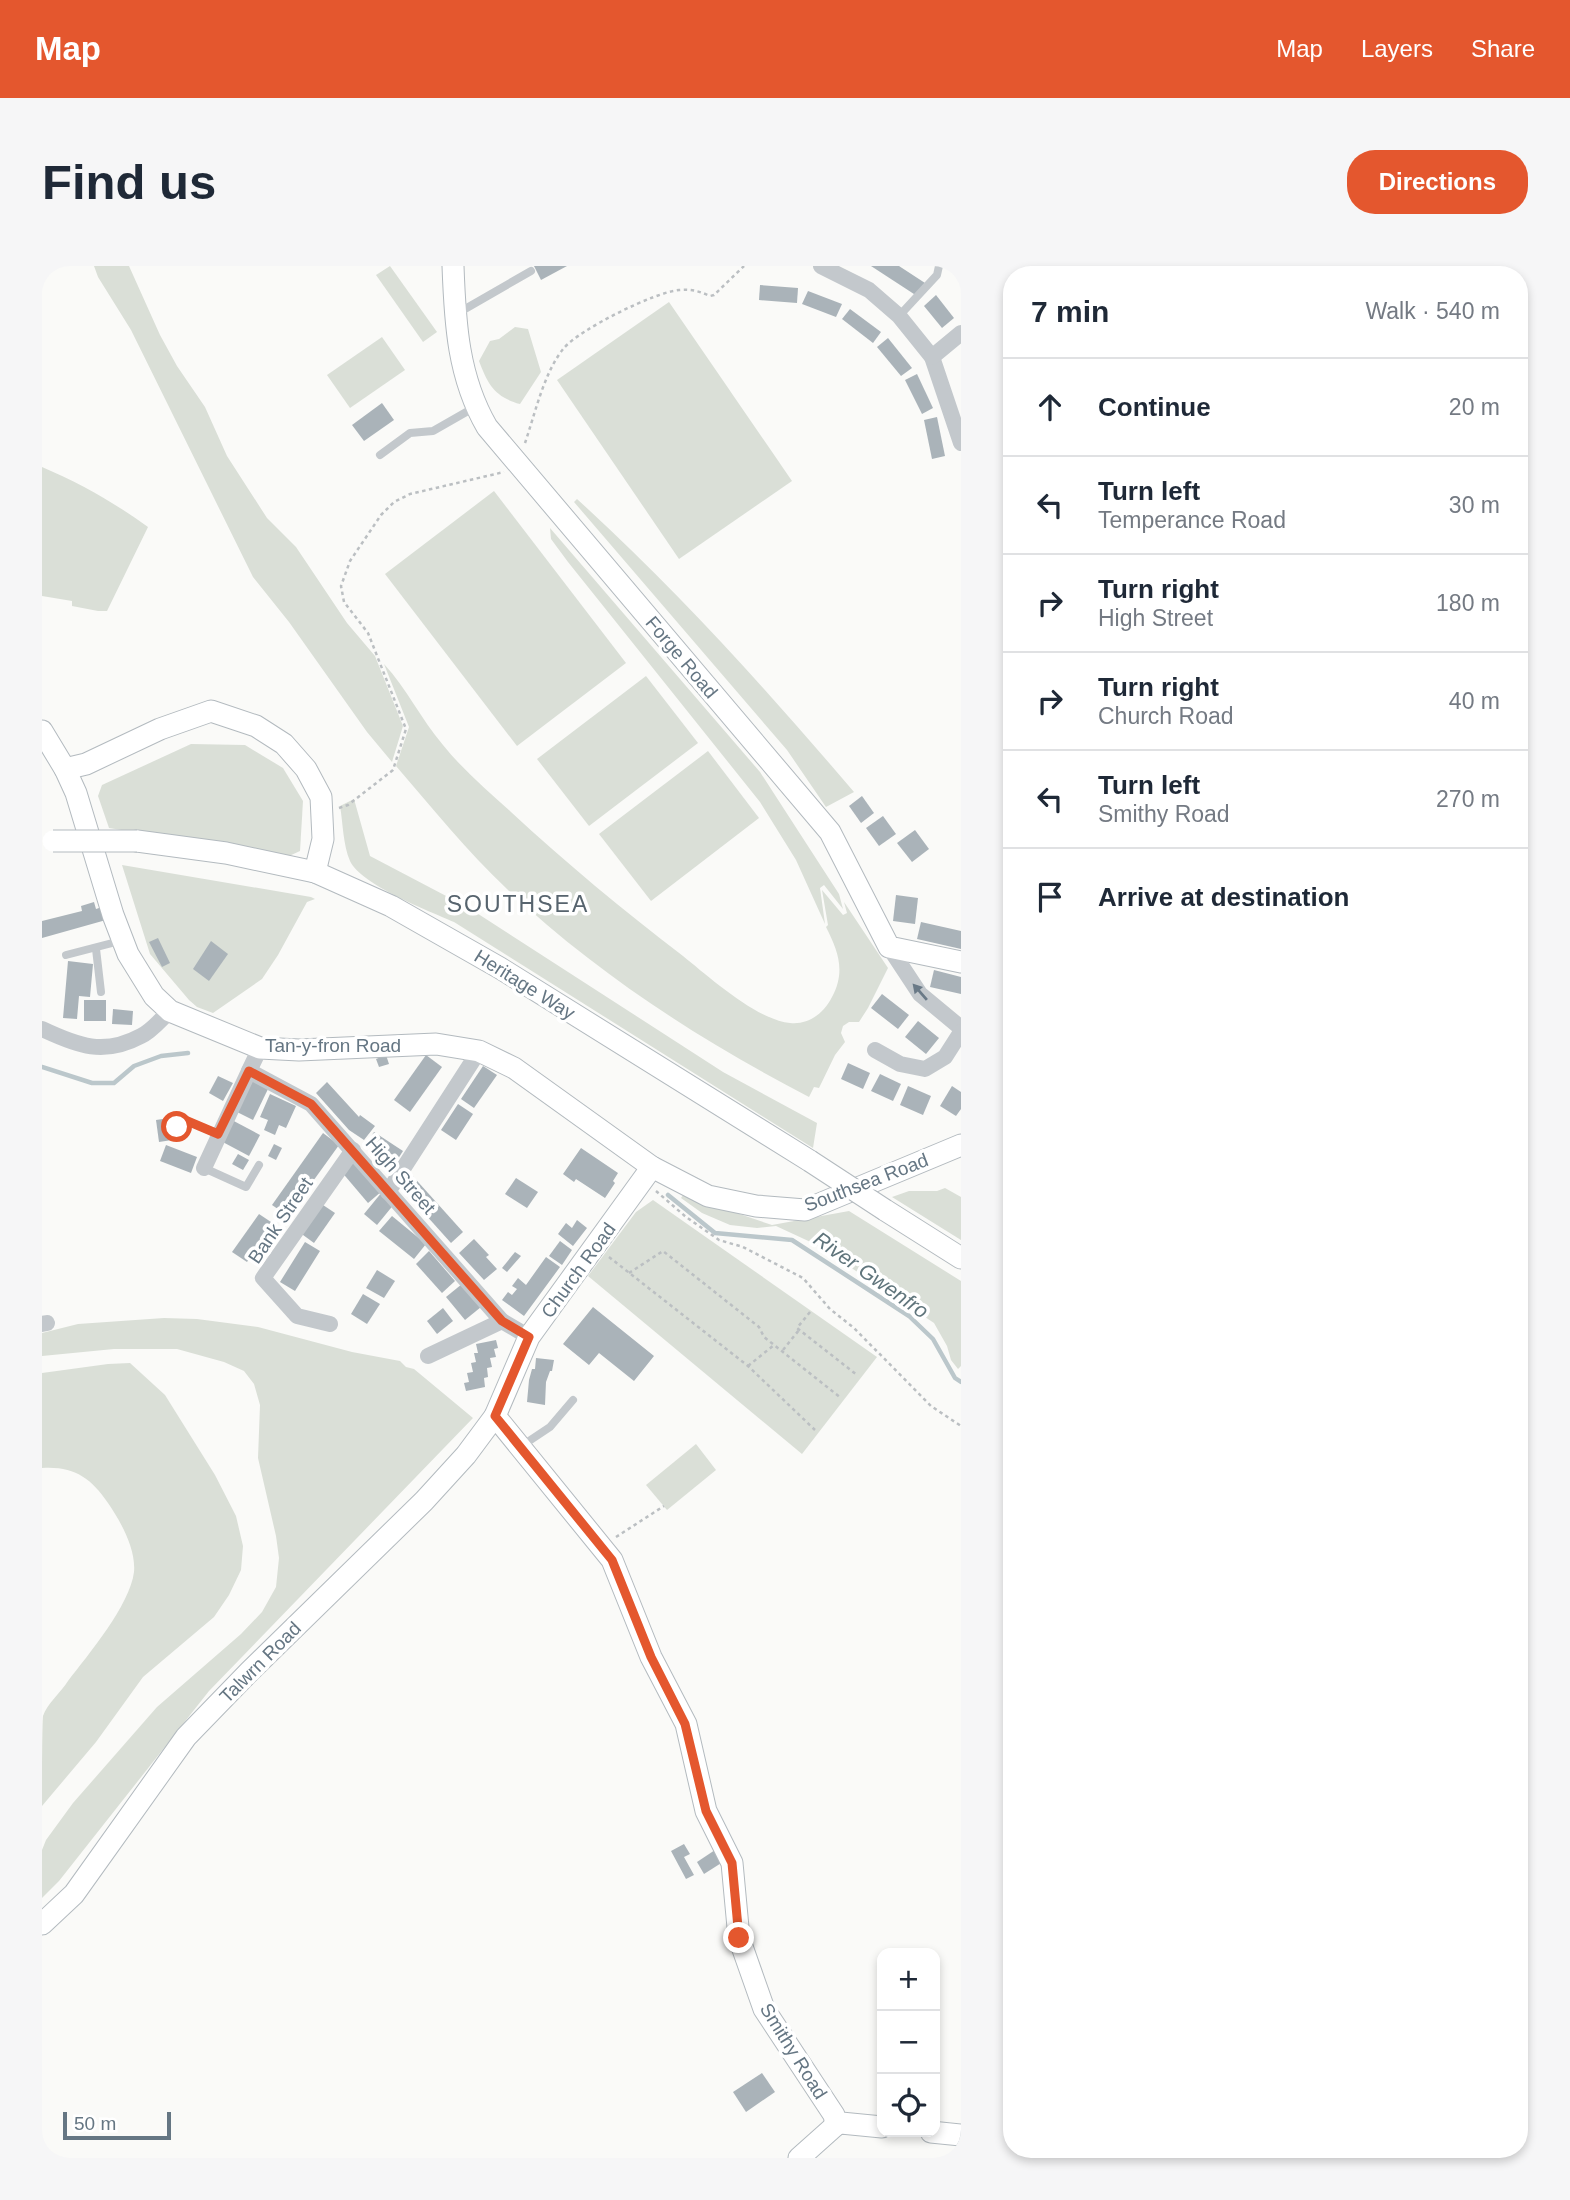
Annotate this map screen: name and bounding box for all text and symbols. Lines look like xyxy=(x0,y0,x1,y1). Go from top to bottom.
text: Map xyxy=(35,30,101,67)
text: Map xyxy=(1276,35,1323,62)
text: Layers xyxy=(1361,35,1433,62)
text: Share xyxy=(1471,35,1535,62)
button: Directions xyxy=(1347,150,1528,214)
text: Find us xyxy=(42,155,216,209)
text: 7 min xyxy=(1031,295,1109,328)
text: Walk · 540 m xyxy=(1365,298,1500,324)
icon: ahead xyxy=(1031,388,1069,426)
text: Continue xyxy=(1098,392,1211,422)
text: 20 m xyxy=(1449,394,1500,420)
text: Turn left xyxy=(1098,476,1200,506)
icon: left xyxy=(1031,486,1069,524)
text: 30 m xyxy=(1449,492,1500,518)
text: Temperance Road xyxy=(1098,507,1286,533)
text: Turn right xyxy=(1098,574,1219,604)
icon: right xyxy=(1031,584,1069,622)
text: 180 m xyxy=(1436,590,1500,616)
text: High Street xyxy=(1098,605,1213,631)
street label: Forge Road xyxy=(641,612,722,703)
text: Turn right xyxy=(1098,672,1219,702)
icon: right xyxy=(1031,682,1069,720)
text: 40 m xyxy=(1449,688,1500,714)
text: Church Road xyxy=(1098,703,1234,729)
text: Turn left xyxy=(1098,770,1200,800)
icon: left xyxy=(1031,780,1069,818)
text: 270 m xyxy=(1436,786,1500,812)
text: Smithy Road xyxy=(1098,801,1230,827)
icon: arrive xyxy=(1031,878,1069,916)
text: Arrive at destination xyxy=(1098,882,1349,912)
district label: SOUTHSEA xyxy=(447,891,589,917)
street label: Heritage Way xyxy=(471,945,579,1024)
one-way arrow xyxy=(912,983,928,1001)
street label: Tan-y-fron Road xyxy=(265,1035,401,1056)
route start xyxy=(161,1111,192,1142)
street label: High Street xyxy=(362,1133,440,1219)
street label: Southsea Road xyxy=(801,1149,931,1216)
street label: Bank Street xyxy=(244,1173,317,1267)
street label: Church Road xyxy=(537,1219,620,1322)
water label: River Gwenfro xyxy=(810,1227,933,1323)
street label: Talwrn Road xyxy=(216,1618,305,1707)
route end xyxy=(723,1922,754,1953)
map controls xyxy=(877,1948,940,2137)
button: + xyxy=(877,1948,940,2011)
street label: Smithy Road xyxy=(756,2000,831,2103)
button: − xyxy=(877,2011,940,2074)
button: locate xyxy=(877,2074,940,2137)
scale bar xyxy=(63,2109,172,2141)
text: 50 m xyxy=(74,2113,116,2134)

